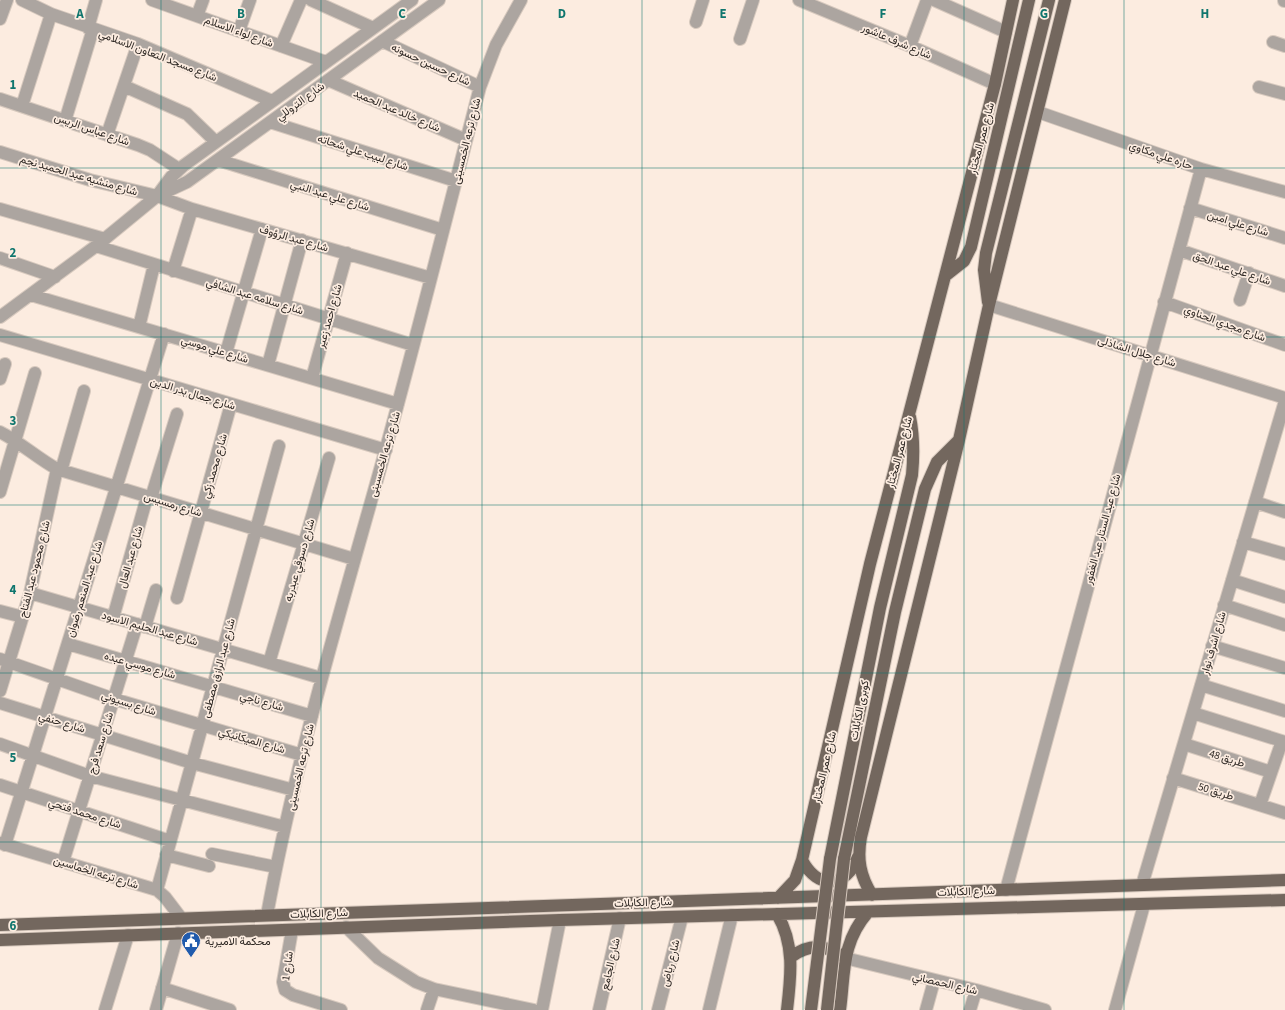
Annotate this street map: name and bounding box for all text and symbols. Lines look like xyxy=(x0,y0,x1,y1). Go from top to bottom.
text: A xyxy=(75,5,84,23)
text: B xyxy=(237,5,245,23)
text: C xyxy=(398,5,406,23)
text: D xyxy=(558,5,566,23)
text: E xyxy=(719,5,727,23)
text: F xyxy=(880,5,887,23)
text: G xyxy=(1040,5,1048,23)
text: H xyxy=(1201,5,1209,23)
street label: شارع لواء الاسلام xyxy=(202,12,276,51)
street label: شارع شرف عاشور xyxy=(859,20,934,63)
street label: شارع مسجد التعاون الاسلامي xyxy=(96,26,219,87)
street label: شارع حسين حسونه xyxy=(389,40,473,90)
text: 1 xyxy=(10,76,17,94)
street label: شارع التروللي xyxy=(273,78,329,126)
street label: شارع خالد عبد الحميد xyxy=(351,85,443,136)
street label: شارع ترعه الخمسينى xyxy=(449,96,485,186)
street label: شارع عمر المختار xyxy=(965,101,998,176)
street label: شارع عباس الريس xyxy=(52,110,132,150)
street label: شارع لبيب علي شحاته xyxy=(315,131,410,176)
street label: حاره علي مكاوي xyxy=(1127,138,1195,175)
street label: شارع منشيه عبد الحميد نجم xyxy=(18,151,140,200)
street label: شارع علي عبد النبي xyxy=(288,176,372,217)
street label: شارع علي امين xyxy=(1205,207,1271,242)
street label: شارع عبد الرؤوف xyxy=(258,221,330,256)
text: 2 xyxy=(10,244,17,262)
street label: شارع علي عبد الحق xyxy=(1190,248,1273,291)
street label: شارع سلامه عبد الشافي xyxy=(204,275,306,320)
street label: شارع احمد زعير xyxy=(313,282,346,351)
street label: شارع مجدي الحناوي xyxy=(1181,302,1268,347)
street label: شارع علي موسي xyxy=(179,332,251,369)
street label: شارع جلال الشاذلى xyxy=(1096,332,1178,371)
street label: شارع جمال بدر الدين xyxy=(148,373,238,414)
street label: شارع ترعه الخمسينى xyxy=(365,409,404,499)
text: 3 xyxy=(10,412,17,430)
street label: شارع عمر المختار xyxy=(883,415,916,490)
street label: شارع محمد زكي xyxy=(198,432,233,501)
street label: شارع عبد الستار عبد الغفور xyxy=(1080,472,1125,587)
street label: شارع رمسيس xyxy=(142,489,204,521)
street label: شارع دسوقي عبدربه xyxy=(281,517,320,604)
street label: شارع محمود عبد الفتاح xyxy=(15,519,54,619)
street label: شارع عبد العال xyxy=(114,524,147,590)
street label: شارع عبد المنعم رضوان xyxy=(63,539,106,639)
text: 4 xyxy=(10,581,17,599)
street label: شارع عبد الحليم الاسود xyxy=(100,608,200,649)
street label: شارع اشرف نوار xyxy=(1197,609,1230,677)
street label: شارع عبد الرازق مصطفى xyxy=(198,616,239,719)
street label: شارع موسي عبده xyxy=(102,648,178,685)
street label: كوبرى الكابلات xyxy=(846,679,873,741)
street label: شارع بسيوني xyxy=(99,688,158,721)
street label: شارع ناجي xyxy=(238,688,286,717)
street label: شارع حنفي xyxy=(36,708,87,739)
street label: شارع سعد فرج xyxy=(84,710,117,776)
street label: شارع ترعه الخمسينى xyxy=(283,722,318,812)
street label: شارع الميكانيكي xyxy=(216,724,287,759)
street label: شارع عمر المختار xyxy=(809,729,840,805)
street label: طريق 48 xyxy=(1207,746,1246,771)
text: 5 xyxy=(10,749,17,767)
street label: طريق 50 xyxy=(1196,779,1235,804)
street label: شارع محمد فتحي xyxy=(46,795,123,834)
street label: شارع ترعه الخماسين xyxy=(52,852,140,893)
street label: شارع الكابلات xyxy=(937,883,996,900)
street label: شارع الكابلات xyxy=(614,894,673,911)
street label: شارع الكابلات xyxy=(290,905,349,922)
text: 6 xyxy=(10,917,17,935)
public building icon: محكمة الاميرية xyxy=(180,930,202,958)
place label: محكمة الاميرية xyxy=(205,934,271,949)
street label: شارع الجامع xyxy=(597,936,624,992)
street label: شارع رياض xyxy=(657,938,684,988)
street label: شارع 1 xyxy=(278,950,297,982)
street label: شارع الحمصاني xyxy=(910,969,979,1000)

